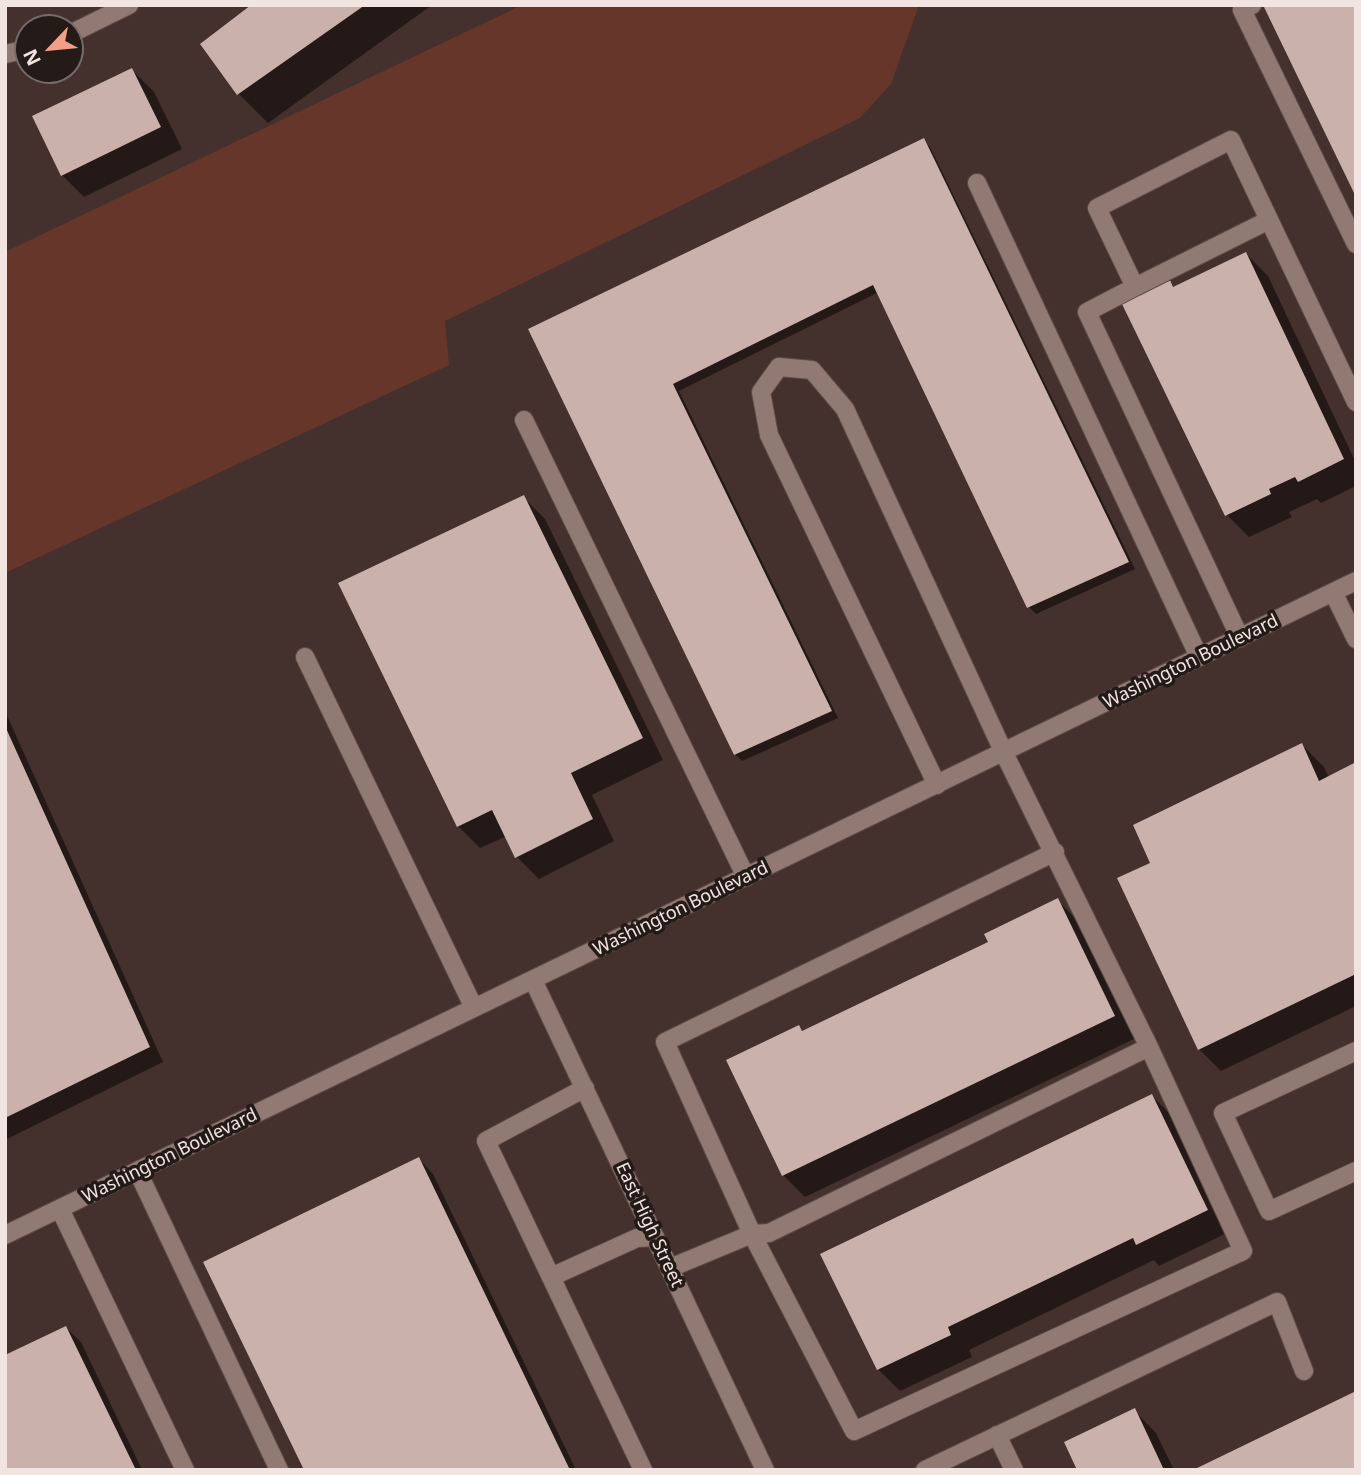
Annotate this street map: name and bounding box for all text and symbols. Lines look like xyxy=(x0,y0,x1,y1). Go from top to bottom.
north arrow xyxy=(14,14,84,84)
text: N xyxy=(17,45,47,70)
street label: Washington Boulevard xyxy=(1100,610,1282,714)
street label: Washington Boulevard xyxy=(590,857,772,961)
street label: Washington Boulevard xyxy=(79,1104,261,1208)
street label: East High Street xyxy=(611,1159,687,1291)

